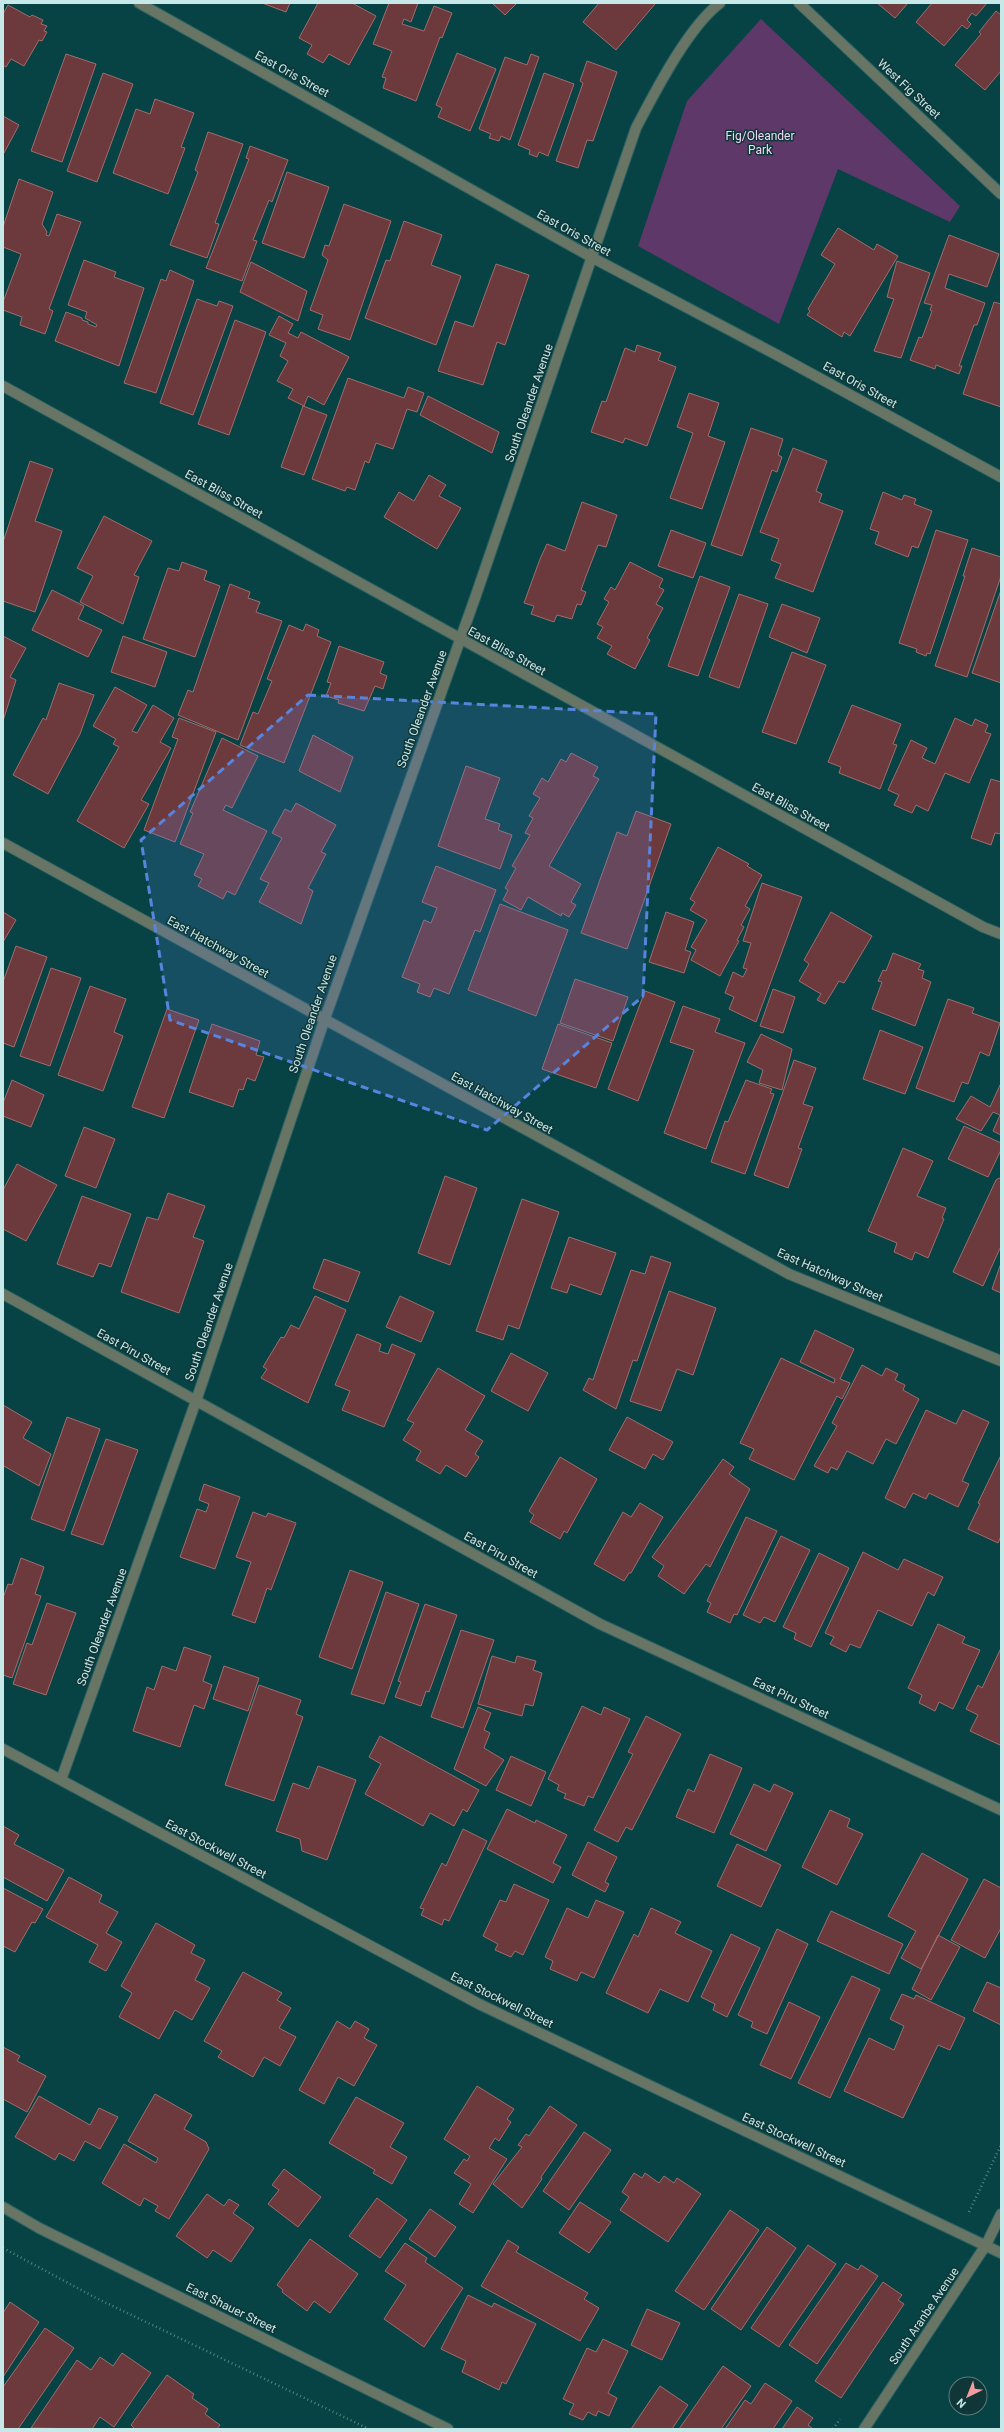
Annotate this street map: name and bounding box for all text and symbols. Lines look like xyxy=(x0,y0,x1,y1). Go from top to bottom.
street label: East Oris Street xyxy=(253,48,332,100)
street label: West Fig Street xyxy=(875,56,943,122)
park label: Fig/Oleander Park xyxy=(725,129,795,157)
street label: East Oris Street xyxy=(535,207,614,259)
street label: South Oleander Avenue xyxy=(502,342,556,464)
street label: East Oris Street xyxy=(821,359,900,411)
street label: East Bliss Street xyxy=(183,467,265,521)
street label: East Bliss Street xyxy=(466,624,548,678)
street label: South Oleander Avenue xyxy=(394,648,450,770)
street label: East Bliss Street xyxy=(750,780,832,834)
street label: East Hatchway Street xyxy=(165,913,271,981)
street label: South Oleander Avenue xyxy=(286,953,340,1075)
street label: East Hatchway Street xyxy=(449,1069,555,1137)
street label: East Hatchway Street xyxy=(775,1245,885,1305)
street label: South Oleander Avenue xyxy=(182,1261,236,1383)
street label: East Piru Street xyxy=(95,1326,173,1378)
street label: East Piru Street xyxy=(462,1529,540,1581)
street label: South Oleander Avenue xyxy=(74,1566,130,1688)
street label: East Piru Street xyxy=(751,1674,831,1722)
street label: East Stockwell Street xyxy=(163,1816,269,1882)
street label: East Stockwell Street xyxy=(448,1969,556,2031)
street label: East Stockwell Street xyxy=(740,2110,848,2170)
street label: South Aranbe Avenue xyxy=(886,2265,962,2367)
street label: East Shauer Street xyxy=(184,2280,278,2336)
north arrow xyxy=(948,2376,988,2416)
text: N xyxy=(954,2395,969,2410)

